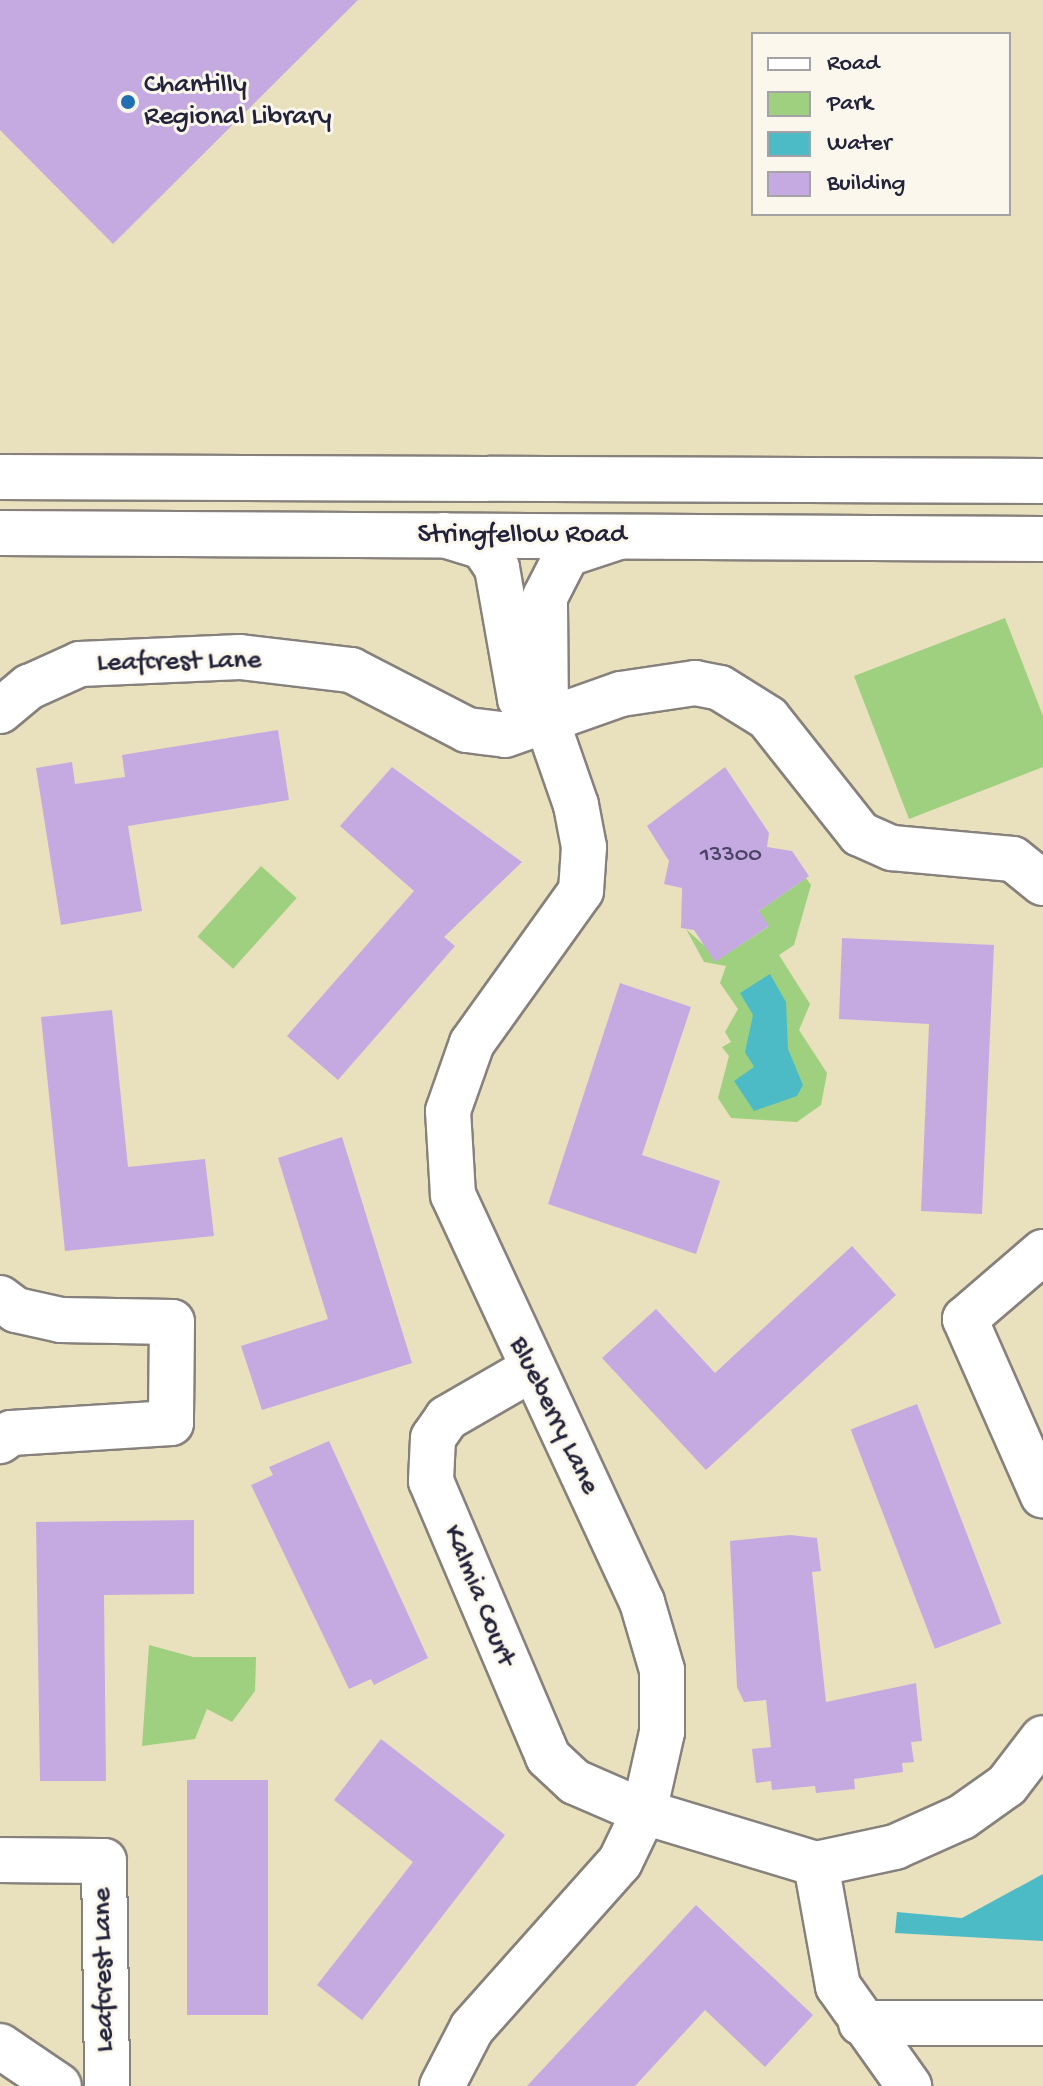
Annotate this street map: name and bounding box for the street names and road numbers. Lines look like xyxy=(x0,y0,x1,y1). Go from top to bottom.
street label: Stringfellow Road xyxy=(417,519,627,553)
street label: Leafcrest Lane xyxy=(96,645,262,681)
street label: Blueberry Lane xyxy=(500,1332,606,1500)
street label: Kalmia Court xyxy=(434,1520,522,1672)
street label: Leafcrest Lane xyxy=(87,1887,123,2053)

